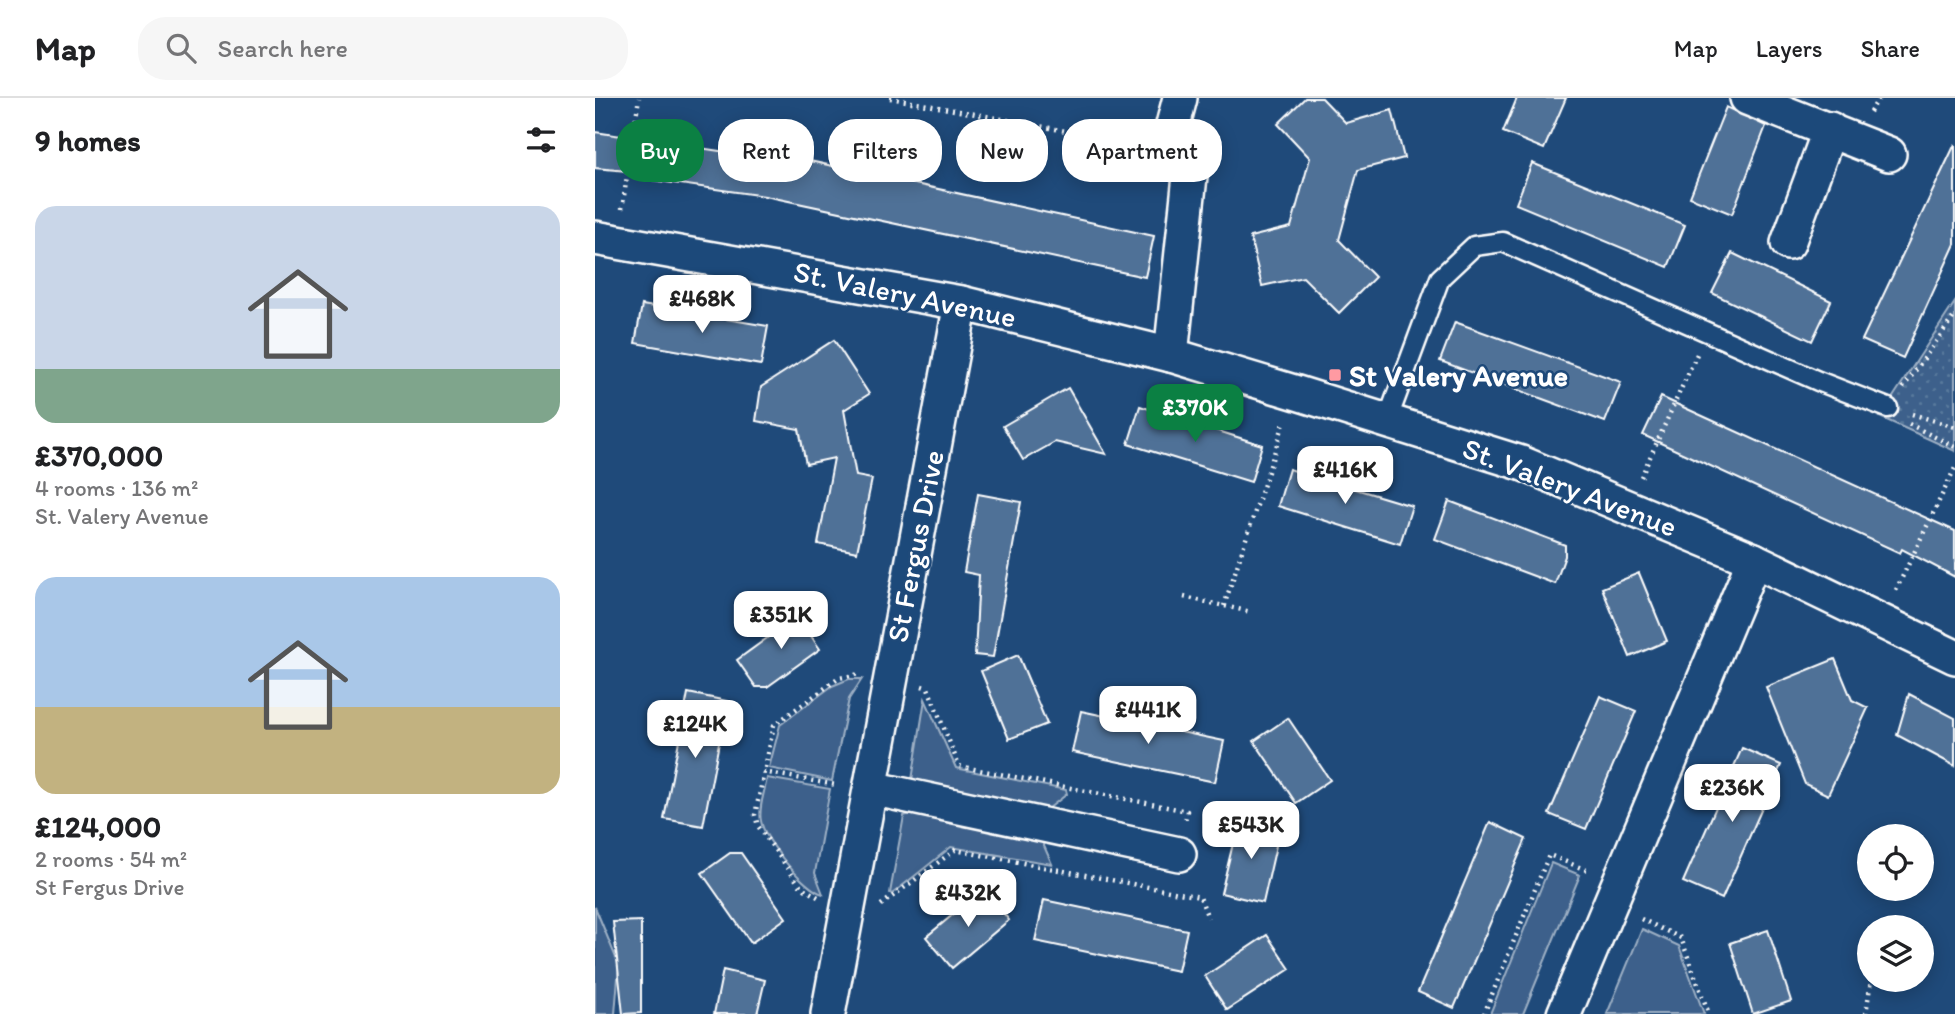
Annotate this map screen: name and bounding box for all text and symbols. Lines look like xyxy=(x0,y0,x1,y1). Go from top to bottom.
search box xyxy=(138,17,628,80)
text: Map xyxy=(35,29,96,68)
icon: search xyxy=(162,29,200,67)
text: Search here xyxy=(218,32,348,64)
text: Map xyxy=(1674,34,1718,63)
text: Layers xyxy=(1756,34,1823,63)
text: Share xyxy=(1861,34,1920,63)
chip: Buy xyxy=(616,119,704,182)
chip: Rent xyxy=(718,119,814,182)
chip: Filters xyxy=(828,119,942,182)
chip: New xyxy=(956,119,1048,182)
chip: Apartment xyxy=(1062,119,1222,182)
icon: filters xyxy=(522,121,560,159)
text: 9 homes xyxy=(35,122,141,159)
icon: home xyxy=(235,251,361,377)
street label: St. Valery Avenue xyxy=(790,252,1020,336)
pin: £468K xyxy=(653,275,751,335)
text: £468K xyxy=(669,284,735,312)
place label: St Valery Avenue xyxy=(1349,357,1568,394)
marker: St Valery Avenue xyxy=(1327,367,1343,383)
pin: £370K xyxy=(1146,384,1244,444)
text: £370K xyxy=(1162,393,1228,421)
street label: St. Valery Avenue xyxy=(1458,429,1682,545)
text: £370,000 xyxy=(35,437,163,474)
pin: £416K xyxy=(1296,446,1394,506)
street label: St Fergus Drive xyxy=(878,447,952,645)
text: £416K xyxy=(1313,455,1377,483)
text: 4 rooms · 136 m² xyxy=(35,474,198,502)
text: St. Valery Avenue xyxy=(35,502,209,530)
pin: £351K xyxy=(732,592,830,651)
text: £351K xyxy=(750,600,812,628)
icon: home xyxy=(235,622,361,748)
pin: £441K xyxy=(1099,686,1197,746)
text: £441K xyxy=(1115,695,1181,723)
pin: £124K xyxy=(646,700,744,760)
text: £124K xyxy=(663,709,727,737)
pin: £236K xyxy=(1683,764,1781,824)
text: £236K xyxy=(1700,773,1764,801)
pin: £543K xyxy=(1202,802,1300,861)
text: £124,000 xyxy=(35,808,161,845)
text: £543K xyxy=(1218,810,1284,838)
map controls xyxy=(1857,824,1934,992)
button: locate xyxy=(1857,824,1934,901)
text: 2 rooms · 54 m² xyxy=(35,845,187,873)
pin: £432K xyxy=(919,870,1017,929)
text: St Fergus Drive xyxy=(35,873,184,901)
text: £432K xyxy=(935,878,1001,906)
button: layers xyxy=(1857,915,1934,992)

